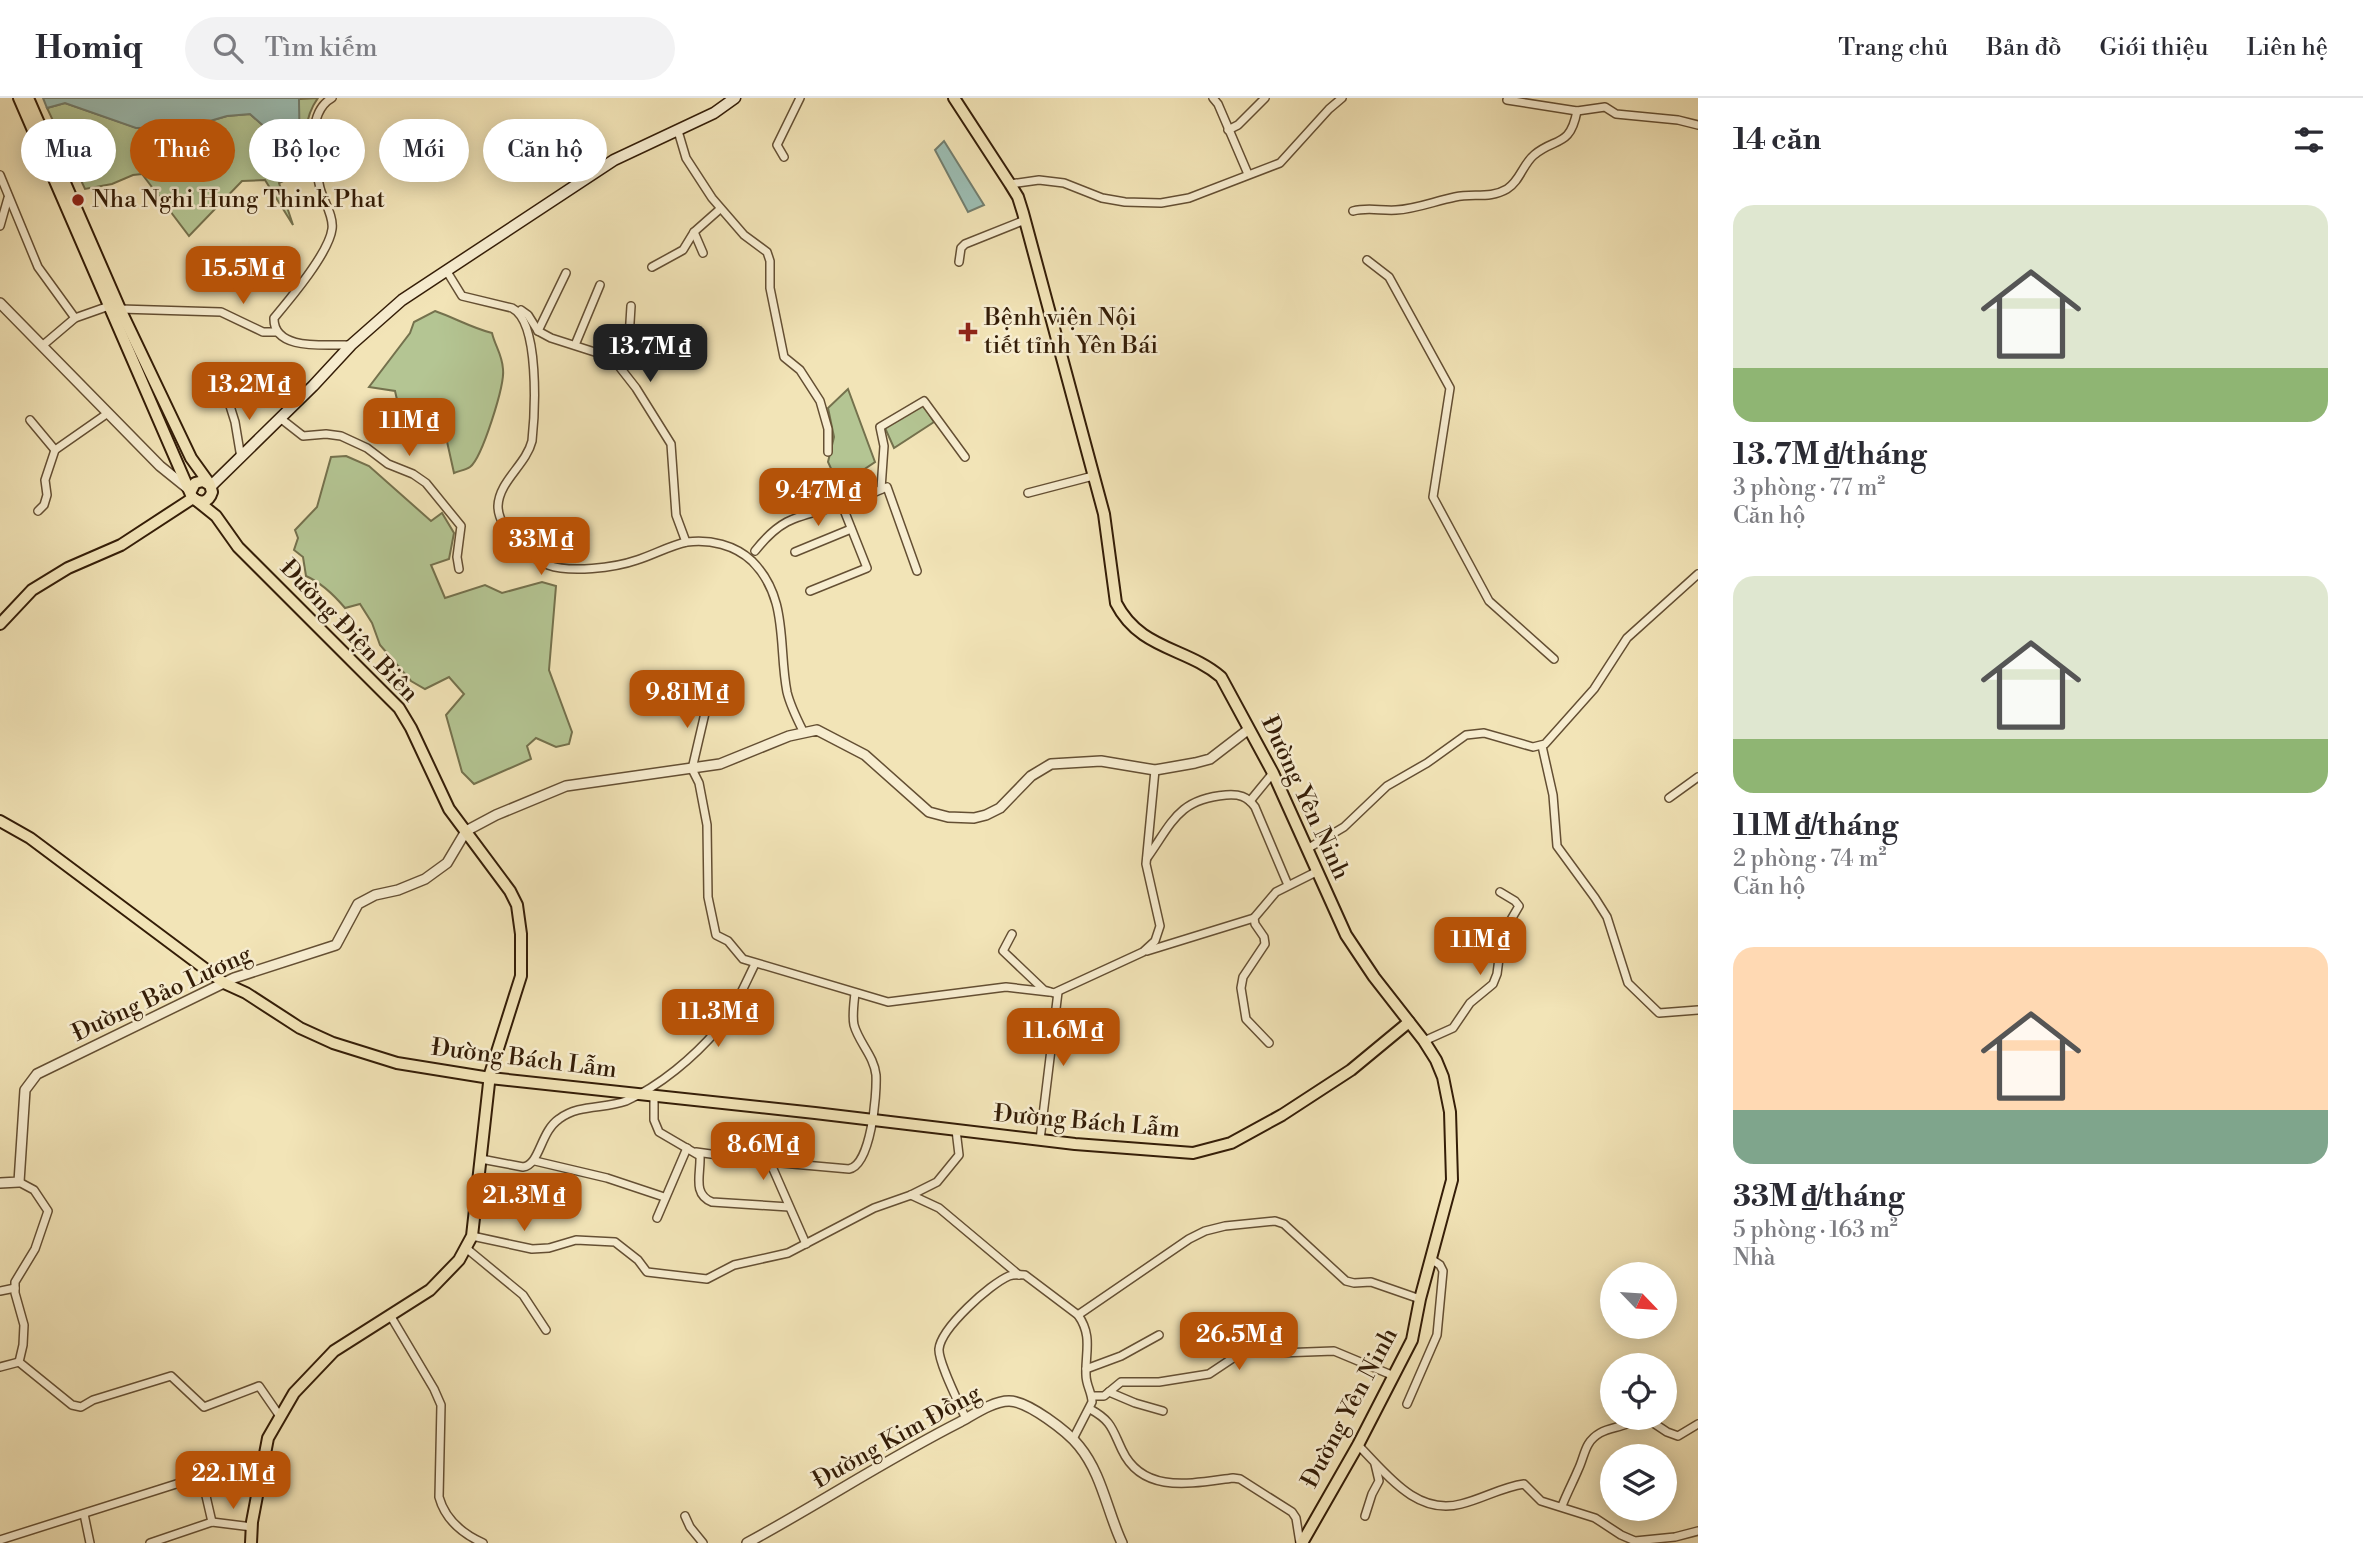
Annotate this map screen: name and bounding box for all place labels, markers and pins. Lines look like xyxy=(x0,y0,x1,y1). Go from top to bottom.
place label: Nha Nghi Hung Think Phat xyxy=(92,185,386,215)
marker: Nha Nghi Hung Think Phat xyxy=(70,192,86,208)
pin: 15.5M ₫ xyxy=(178,246,308,306)
place label: Bệnh viện Nội tiết tỉnh Yên Bái xyxy=(983,303,1158,361)
marker: Bệnh viện Nội tiết tỉnh Yên Bái xyxy=(958,322,978,342)
pin: 13.7M ₫ xyxy=(585,324,715,384)
pin: 13.2M ₫ xyxy=(184,362,314,422)
pin: 11M ₫ xyxy=(360,398,458,458)
pin: 9.47M ₫ xyxy=(753,468,883,528)
pin: 33M ₫ xyxy=(492,518,590,577)
pin: 9.81M ₫ xyxy=(622,670,752,730)
pin: 11M ₫ xyxy=(1431,918,1529,977)
pin: 11.3M ₫ xyxy=(653,990,783,1049)
pin: 11.6M ₫ xyxy=(998,1009,1128,1068)
pin: 8.6M ₫ xyxy=(706,1122,820,1182)
pin: 21.3M ₫ xyxy=(459,1174,589,1233)
pin: 26.5M ₫ xyxy=(1174,1312,1304,1372)
pin: 22.1M ₫ xyxy=(168,1452,298,1511)

